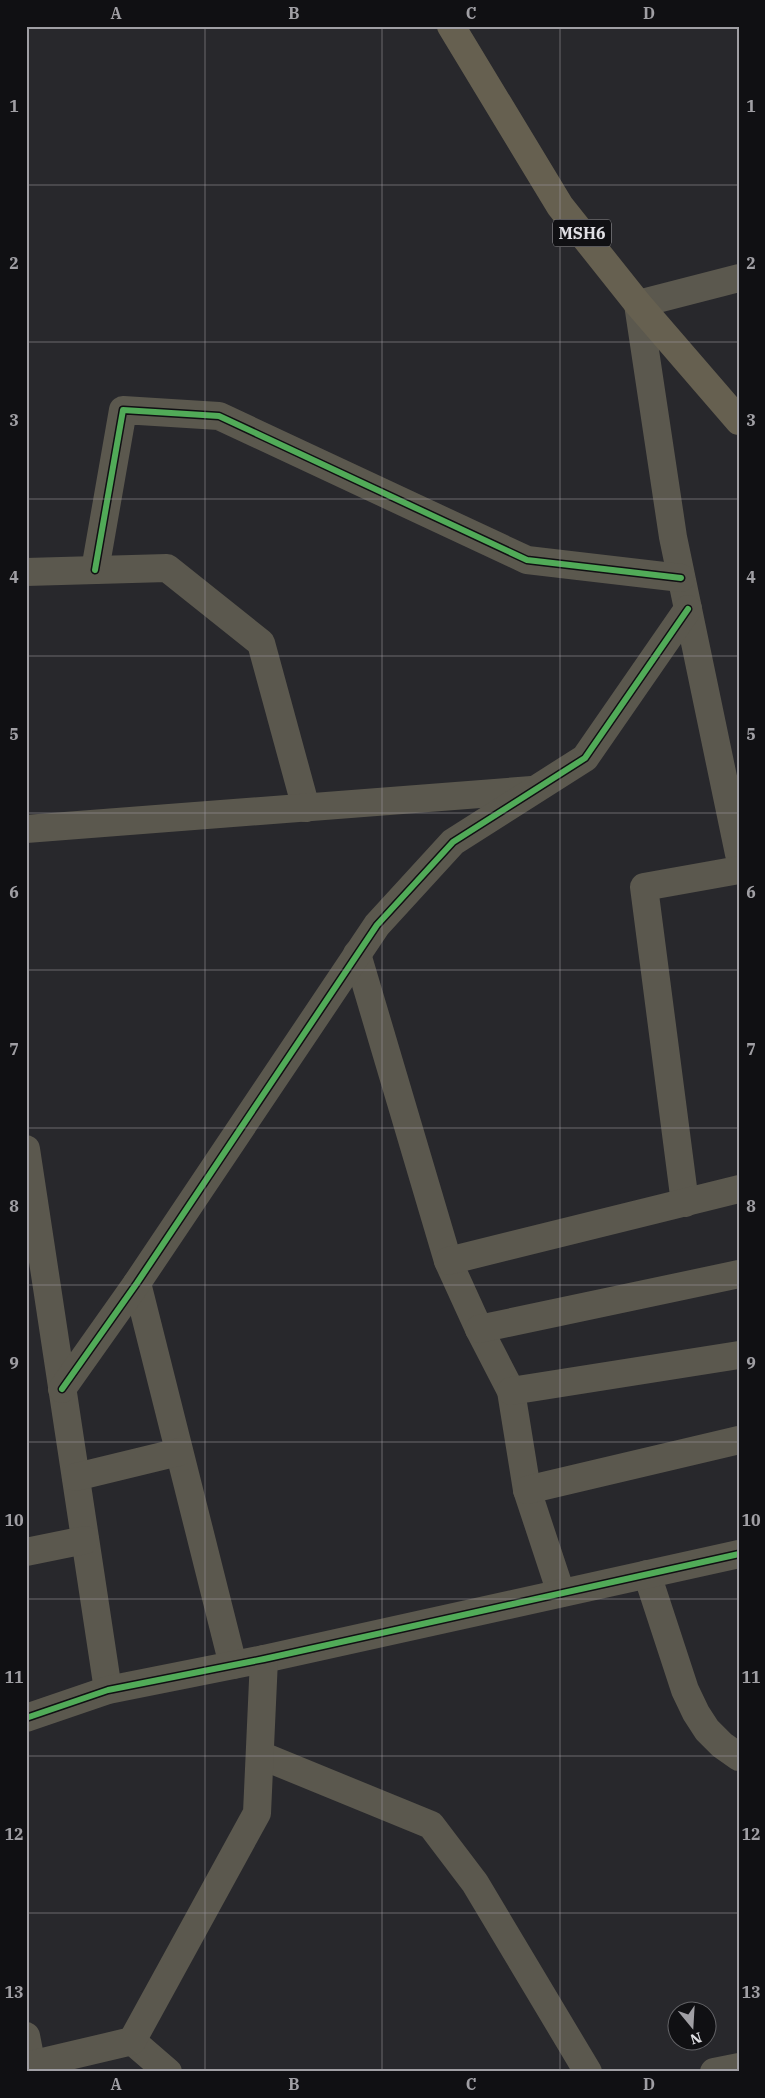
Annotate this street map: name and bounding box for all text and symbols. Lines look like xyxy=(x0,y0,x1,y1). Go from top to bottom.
text: A xyxy=(110,3,122,23)
text: B xyxy=(288,3,300,23)
text: C xyxy=(466,3,476,23)
text: D xyxy=(643,3,655,23)
text: 1 xyxy=(9,96,19,116)
text: 1 xyxy=(746,96,756,116)
road number: MSH6 xyxy=(553,220,611,247)
text: 2 xyxy=(9,253,19,273)
text: 2 xyxy=(746,253,756,273)
text: 3 xyxy=(9,410,19,430)
text: 3 xyxy=(746,410,756,430)
text: 4 xyxy=(9,567,19,587)
text: 4 xyxy=(746,567,756,587)
text: 5 xyxy=(9,724,19,744)
text: 5 xyxy=(746,724,756,744)
text: 6 xyxy=(9,882,19,902)
text: 6 xyxy=(746,882,756,902)
text: 7 xyxy=(9,1039,19,1059)
text: 7 xyxy=(746,1039,756,1059)
text: 8 xyxy=(9,1196,19,1216)
text: 8 xyxy=(746,1196,756,1216)
text: 9 xyxy=(9,1353,19,1373)
text: 9 xyxy=(746,1353,756,1373)
text: 10 xyxy=(4,1510,24,1530)
text: 10 xyxy=(741,1510,761,1530)
text: 11 xyxy=(4,1667,24,1687)
text: 11 xyxy=(741,1667,761,1687)
text: 12 xyxy=(4,1824,24,1844)
text: 12 xyxy=(741,1824,761,1844)
text: 13 xyxy=(4,1982,24,2002)
text: 13 xyxy=(741,1982,761,2002)
north arrow xyxy=(668,2000,718,2050)
text: N xyxy=(688,2028,704,2049)
text: A xyxy=(110,2074,122,2094)
text: B xyxy=(288,2074,300,2094)
text: C xyxy=(466,2074,476,2094)
text: D xyxy=(643,2074,655,2094)

